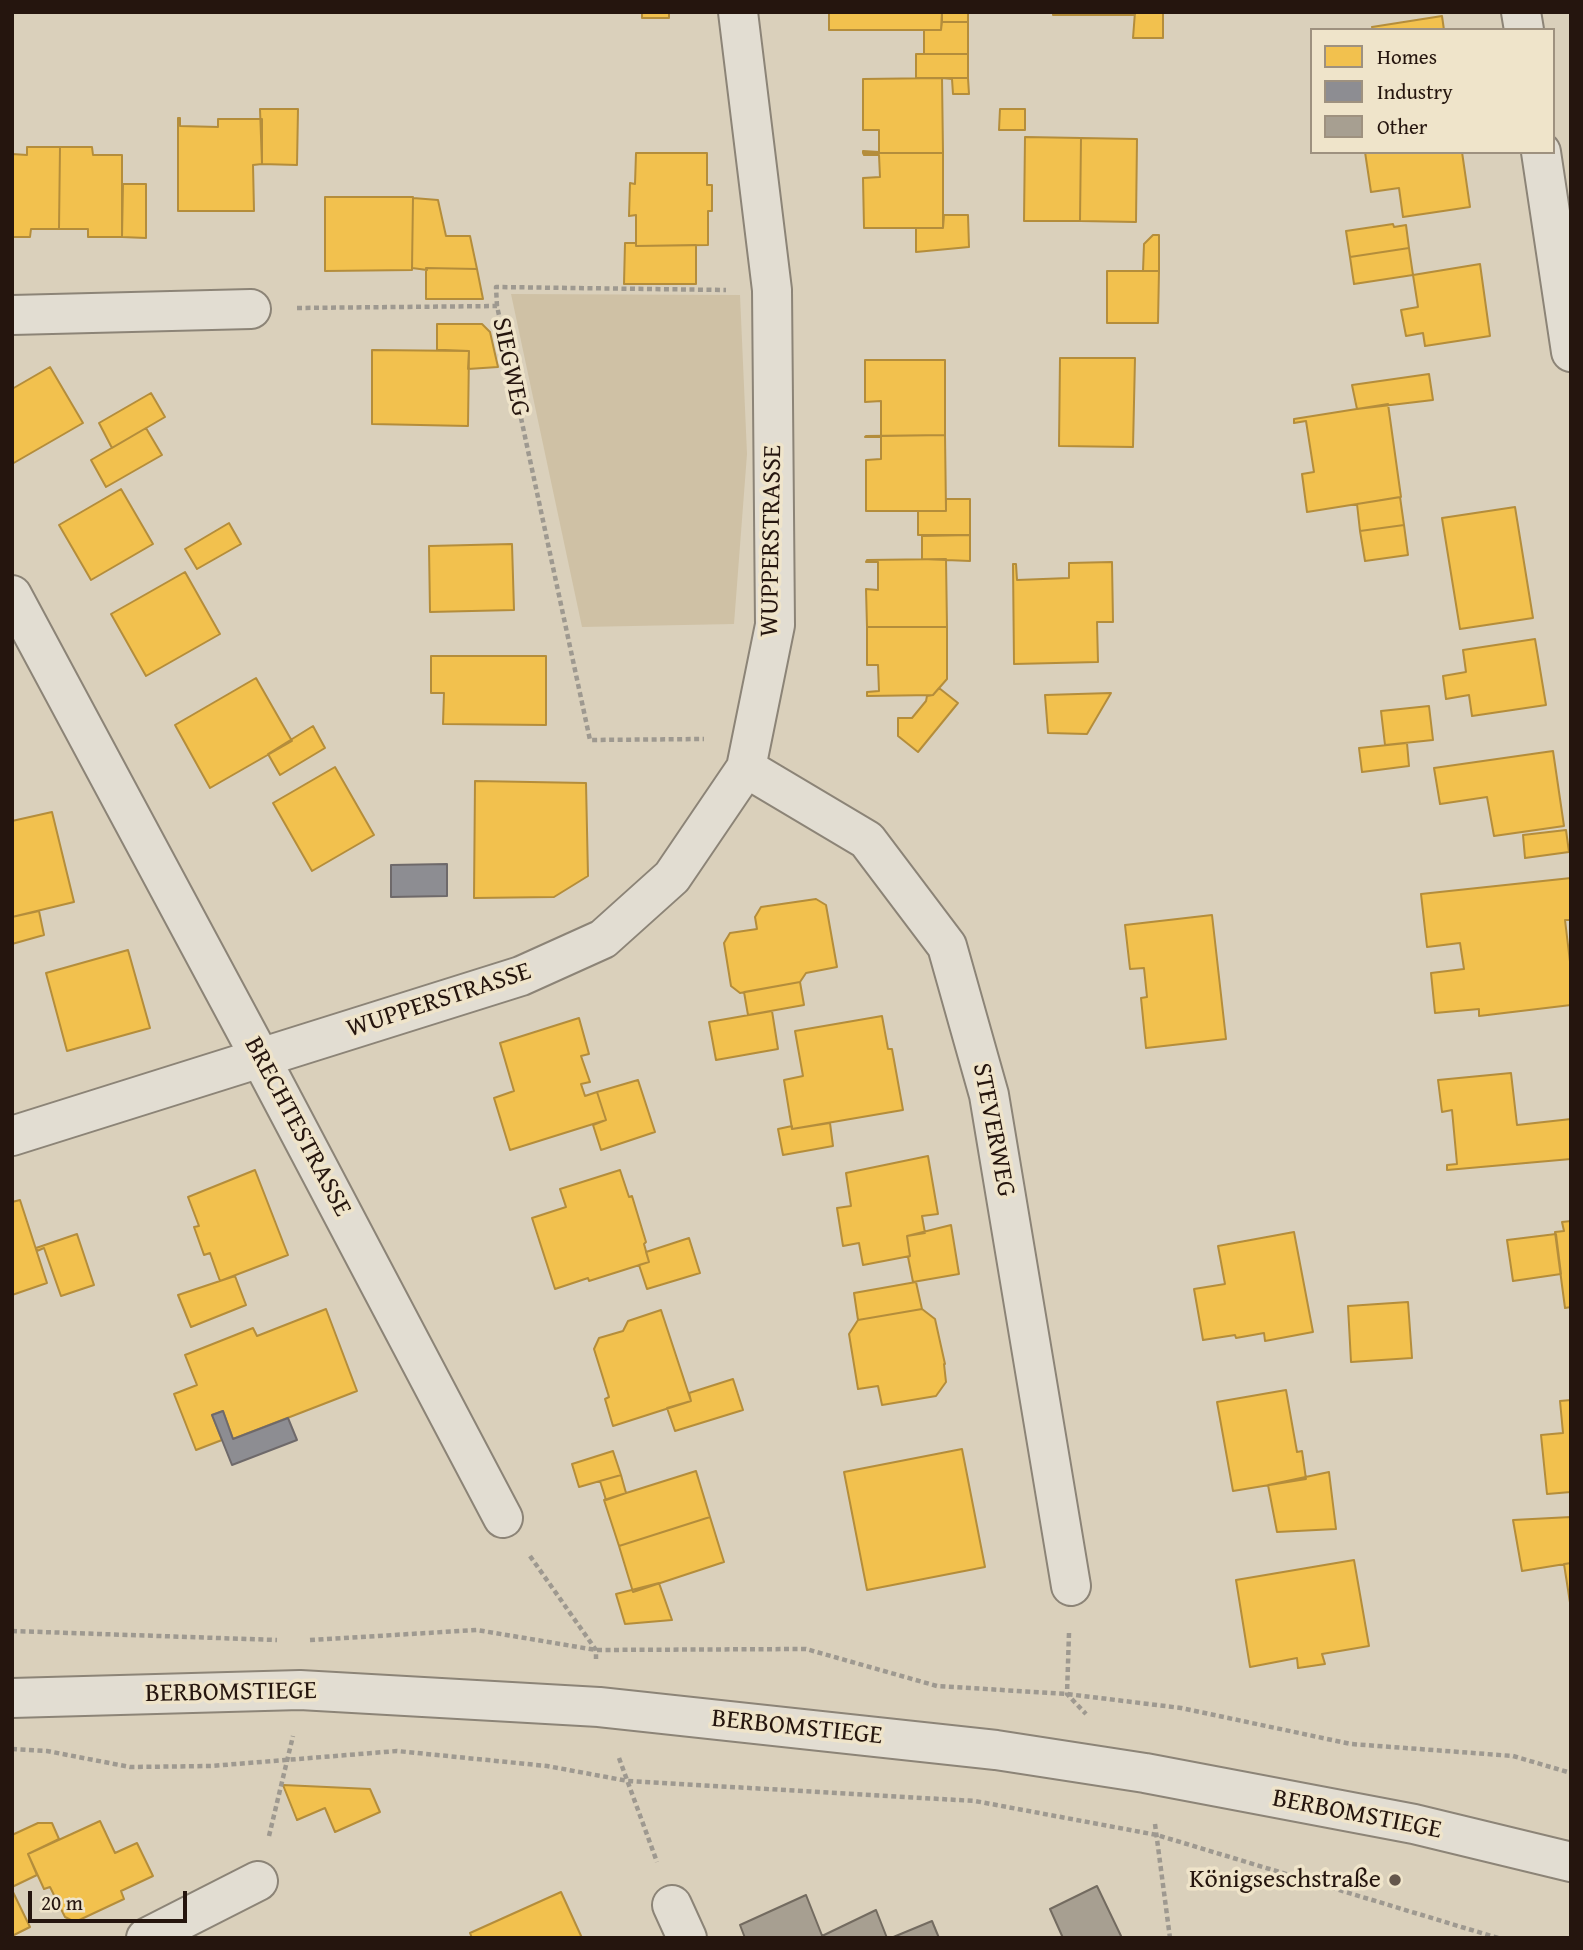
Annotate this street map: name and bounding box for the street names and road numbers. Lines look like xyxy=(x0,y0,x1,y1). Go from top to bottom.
street label: SIEGWEG xyxy=(484,315,536,419)
street label: WUPPERSTRASSE xyxy=(755,445,789,637)
street label: WUPPERSTRASSE xyxy=(343,957,535,1045)
street label: BRECHTESTRASSE xyxy=(237,1032,357,1222)
street label: STEVERWEG xyxy=(965,1061,1021,1199)
street label: BERBOMSTIEGE xyxy=(145,1676,317,1710)
street label: BERBOMSTIEGE xyxy=(710,1704,884,1752)
street label: BERBOMSTIEGE xyxy=(1270,1783,1444,1847)

